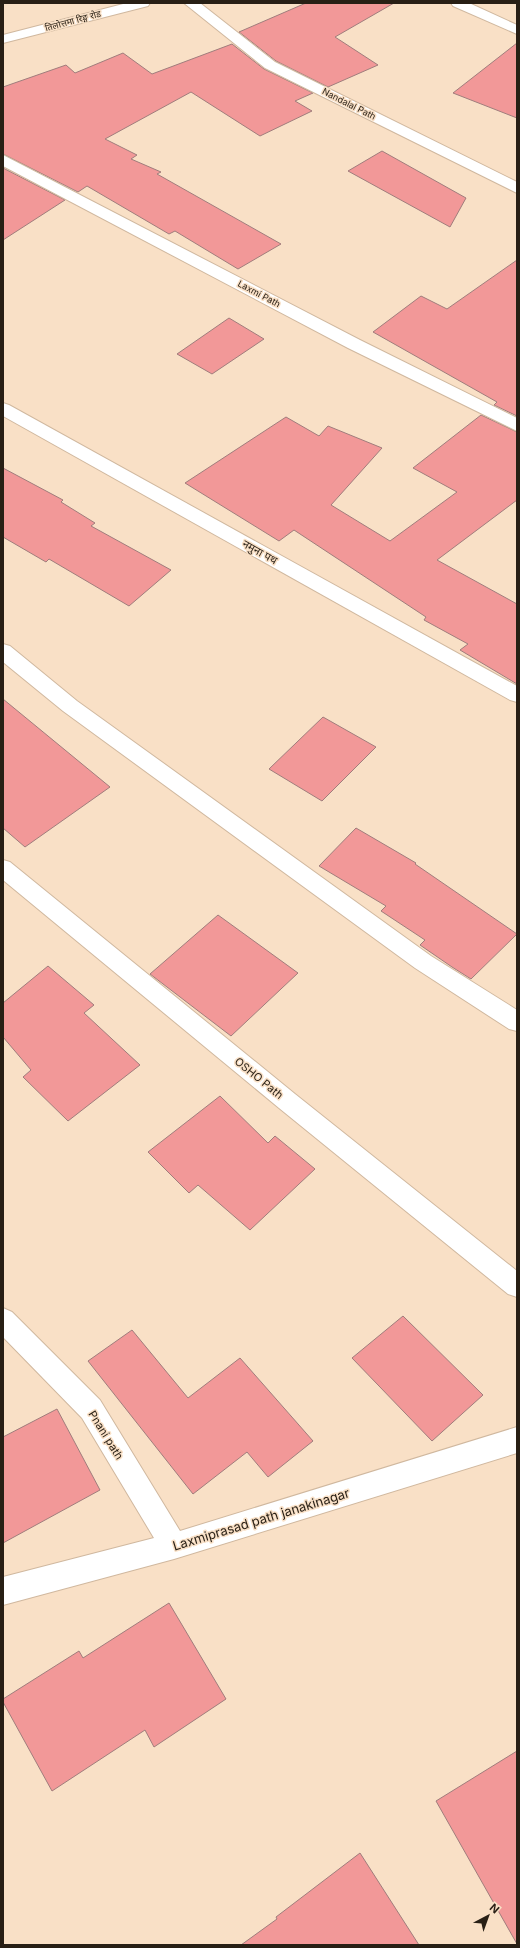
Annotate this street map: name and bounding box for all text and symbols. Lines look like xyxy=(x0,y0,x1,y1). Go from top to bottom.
street label: तिलोत्तमा रिङ्ग रोड xyxy=(44,8,102,33)
street label: Nandalal Path xyxy=(321,85,378,122)
street label: Laxmi Path xyxy=(236,278,282,309)
street label: नमुना पथ xyxy=(240,537,281,568)
street label: OSHO Path xyxy=(232,1054,286,1102)
street label: Pnani path xyxy=(85,1408,127,1462)
street label: Laxmiprasad path janakinagar xyxy=(171,1484,351,1554)
north arrow xyxy=(468,1896,508,1936)
text: N xyxy=(487,1900,502,1916)

